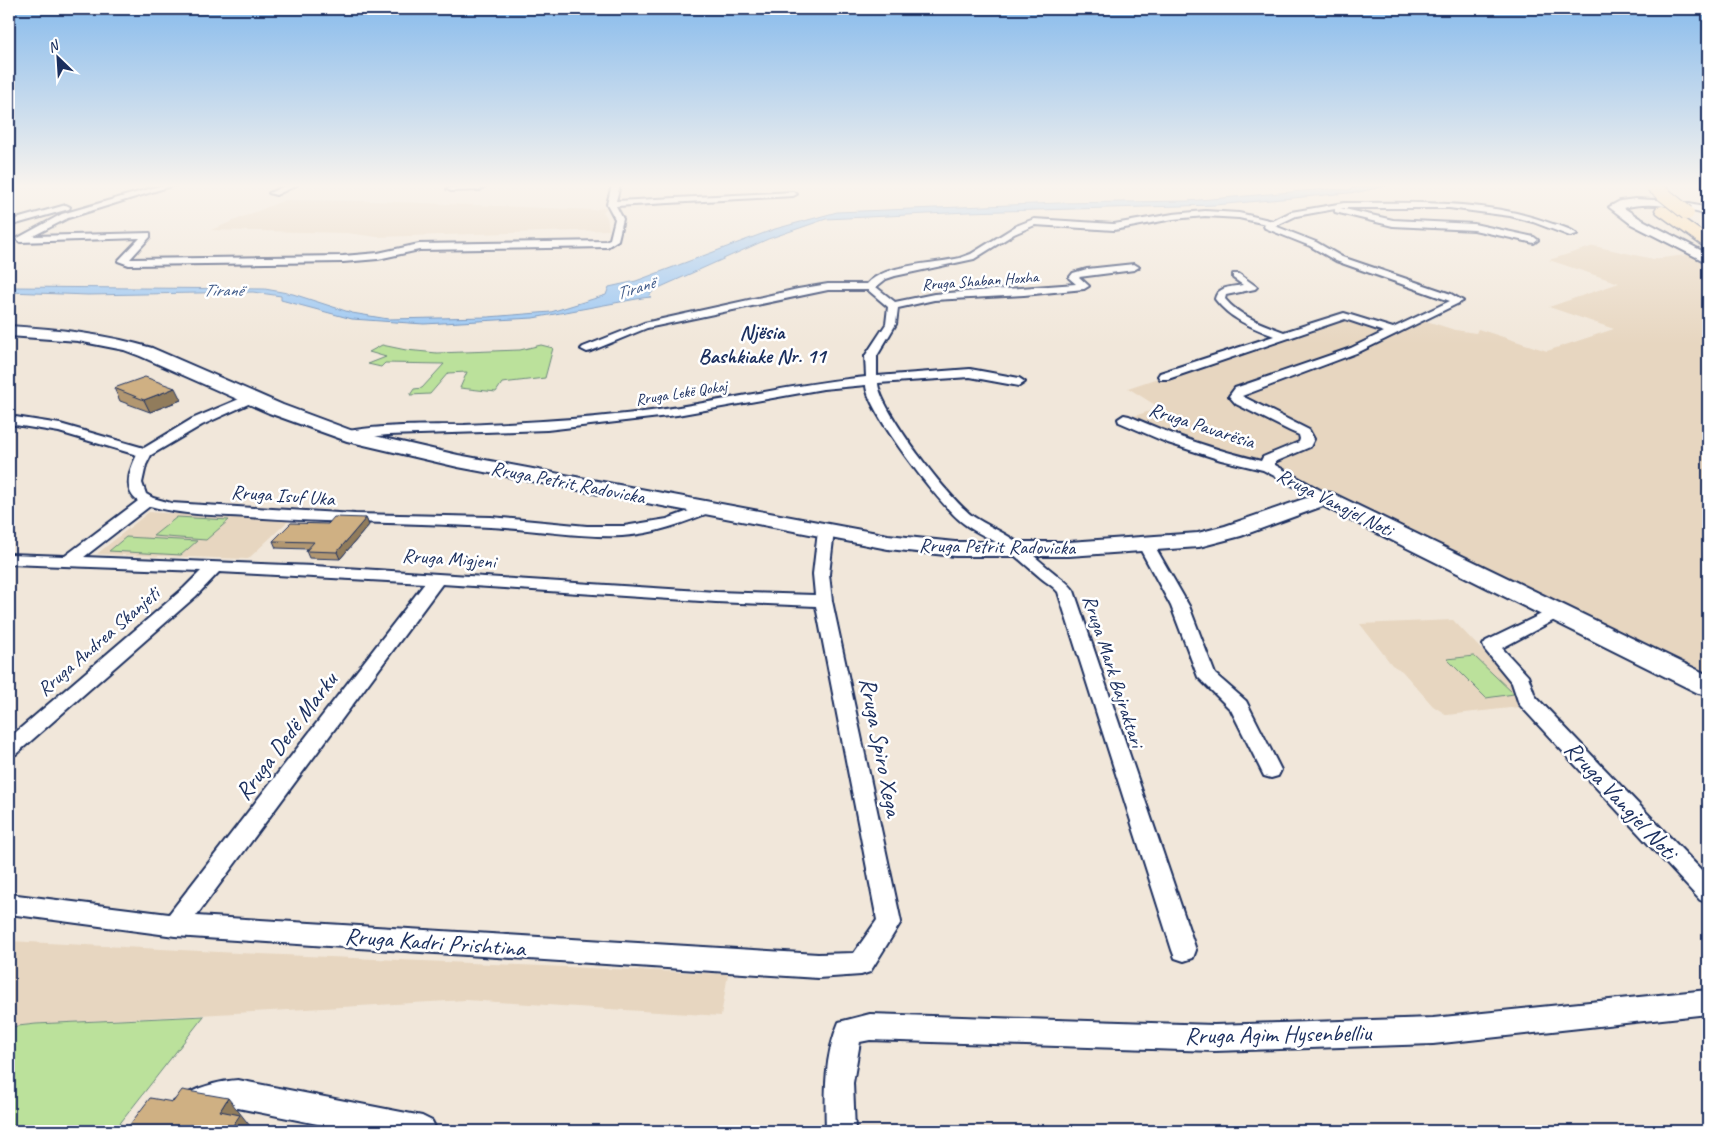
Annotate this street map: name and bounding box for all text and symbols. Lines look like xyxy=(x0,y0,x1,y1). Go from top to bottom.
north arrow xyxy=(32,32,82,82)
text: N xyxy=(45,36,62,56)
street label: Rruga Shaban Hoxha xyxy=(921,267,1040,295)
water label: Tiranë xyxy=(613,270,662,305)
water label: Tiranë xyxy=(203,279,248,301)
district label: Njësia Bashkiake Nr. 11 xyxy=(698,319,828,369)
street label: Rruga Lekë Qokaj xyxy=(634,375,731,410)
street label: Rruga Pavarësia xyxy=(1146,397,1260,455)
street label: Rruga Petrit Radovicka xyxy=(489,455,649,510)
street label: Rruga Vangjel Noti xyxy=(1273,463,1399,543)
street label: Rruga Isuf Uka xyxy=(230,479,337,512)
street label: Rruga Petrit Radovicka xyxy=(919,533,1077,560)
street label: Rruga Migjeni xyxy=(401,543,499,574)
street label: Rruga Andrea Skanjeti xyxy=(32,580,166,701)
street label: Rruga Mark Bajraktari xyxy=(1077,592,1151,752)
street label: Rruga Dedë Marku xyxy=(228,664,345,806)
street label: Rruga Spiro Xega xyxy=(853,675,910,821)
street label: Rruga Vangjel Noti xyxy=(1558,734,1686,868)
street label: Rruga Kadri Prishtina xyxy=(344,921,528,963)
street label: Rruga Agim Hysenbelliu xyxy=(1184,1017,1374,1051)

